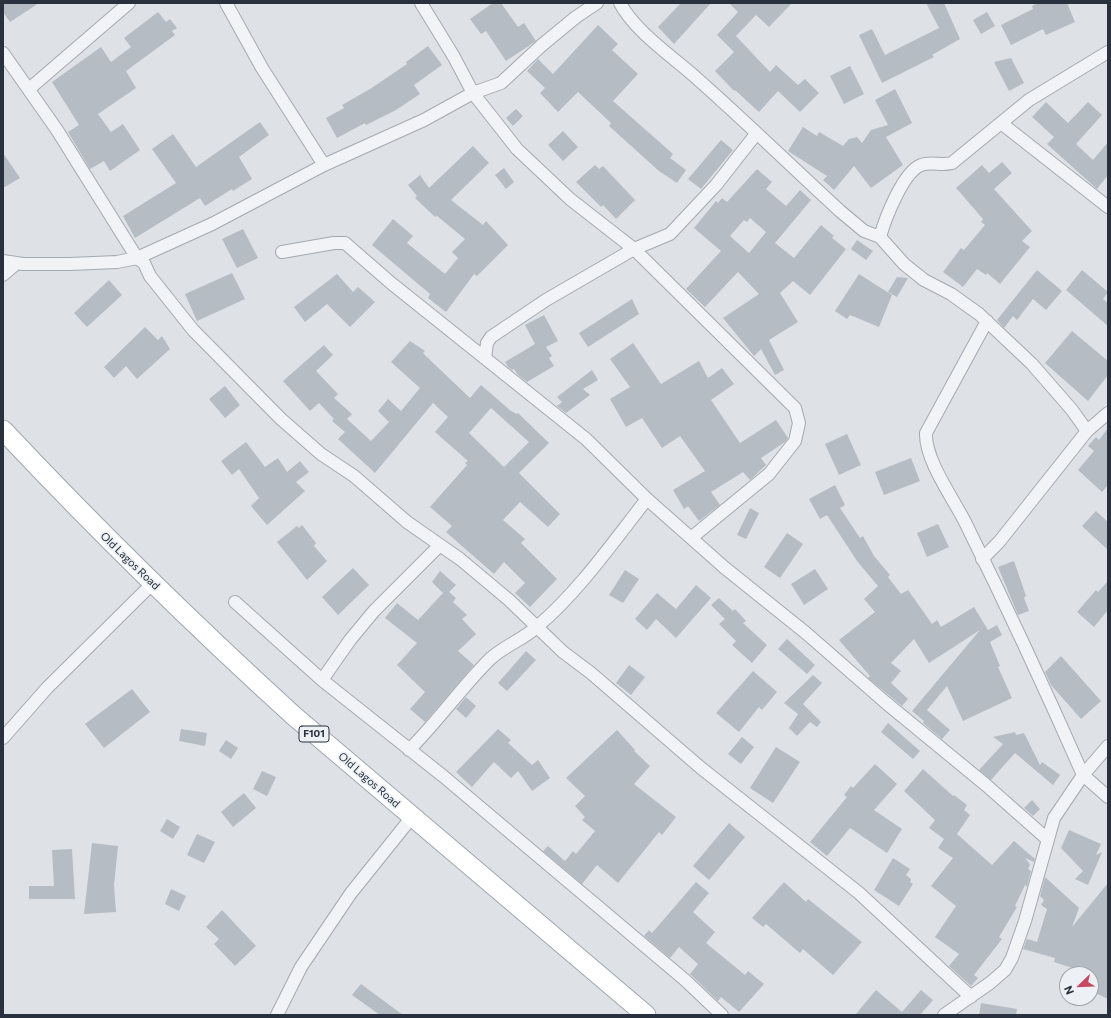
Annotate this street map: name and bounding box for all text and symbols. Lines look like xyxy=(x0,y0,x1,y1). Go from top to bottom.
street label: Old Lagos Road xyxy=(98,529,162,593)
road number: F101 xyxy=(299,726,329,742)
street label: Old Lagos Road xyxy=(335,750,403,810)
north arrow xyxy=(1059,966,1099,1006)
text: N xyxy=(1061,984,1076,997)

